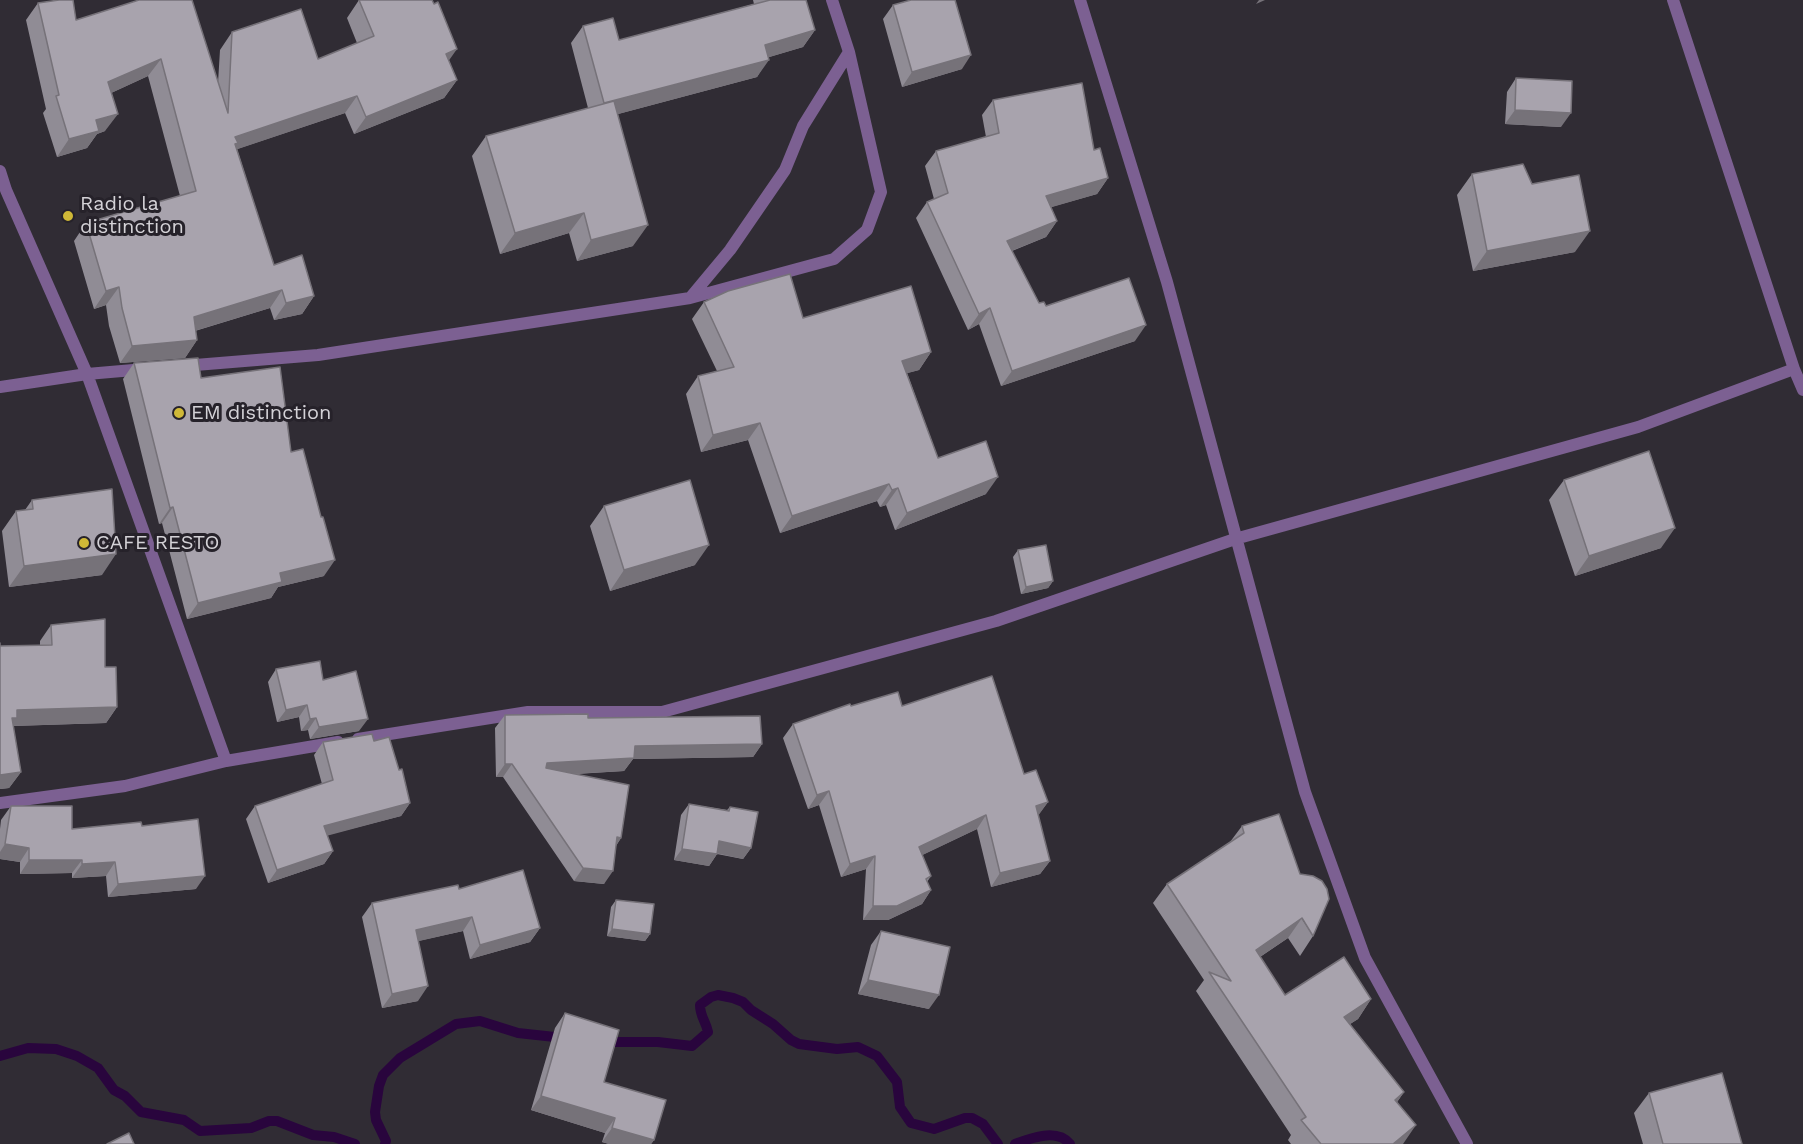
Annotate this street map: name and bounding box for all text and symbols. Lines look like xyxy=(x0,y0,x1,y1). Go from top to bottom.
place label: Radio la distinction xyxy=(80,192,184,239)
marker: Radio la distinction xyxy=(61,209,75,223)
place label: EM distinction xyxy=(191,401,331,425)
marker: EM distinction xyxy=(172,406,186,420)
place label: CAFE RESTO xyxy=(96,531,220,555)
marker: CAFE RESTO xyxy=(77,536,91,550)

